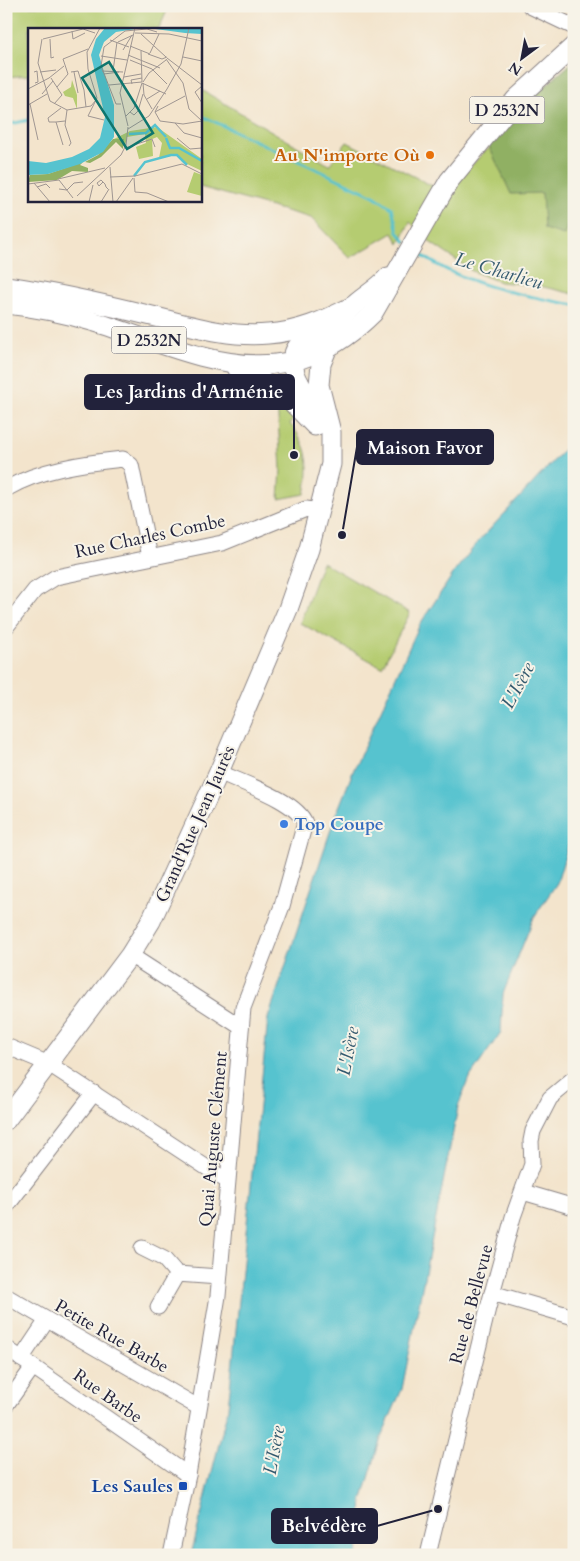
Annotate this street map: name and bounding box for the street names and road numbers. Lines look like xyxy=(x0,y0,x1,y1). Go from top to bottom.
road number: D 2532N xyxy=(470,96,544,124)
road number: D 2532N xyxy=(112,326,186,354)
street label: Rue Charles Combe xyxy=(72,508,228,565)
street label: Grand'Rue Jean Jaurès xyxy=(150,742,241,907)
street label: Quai Auguste Clément xyxy=(193,1050,234,1228)
street label: Rue de Bellevue xyxy=(444,1242,499,1367)
street label: Petite Rue Barbe xyxy=(50,1294,173,1379)
street label: Rue Barbe xyxy=(68,1363,148,1430)

